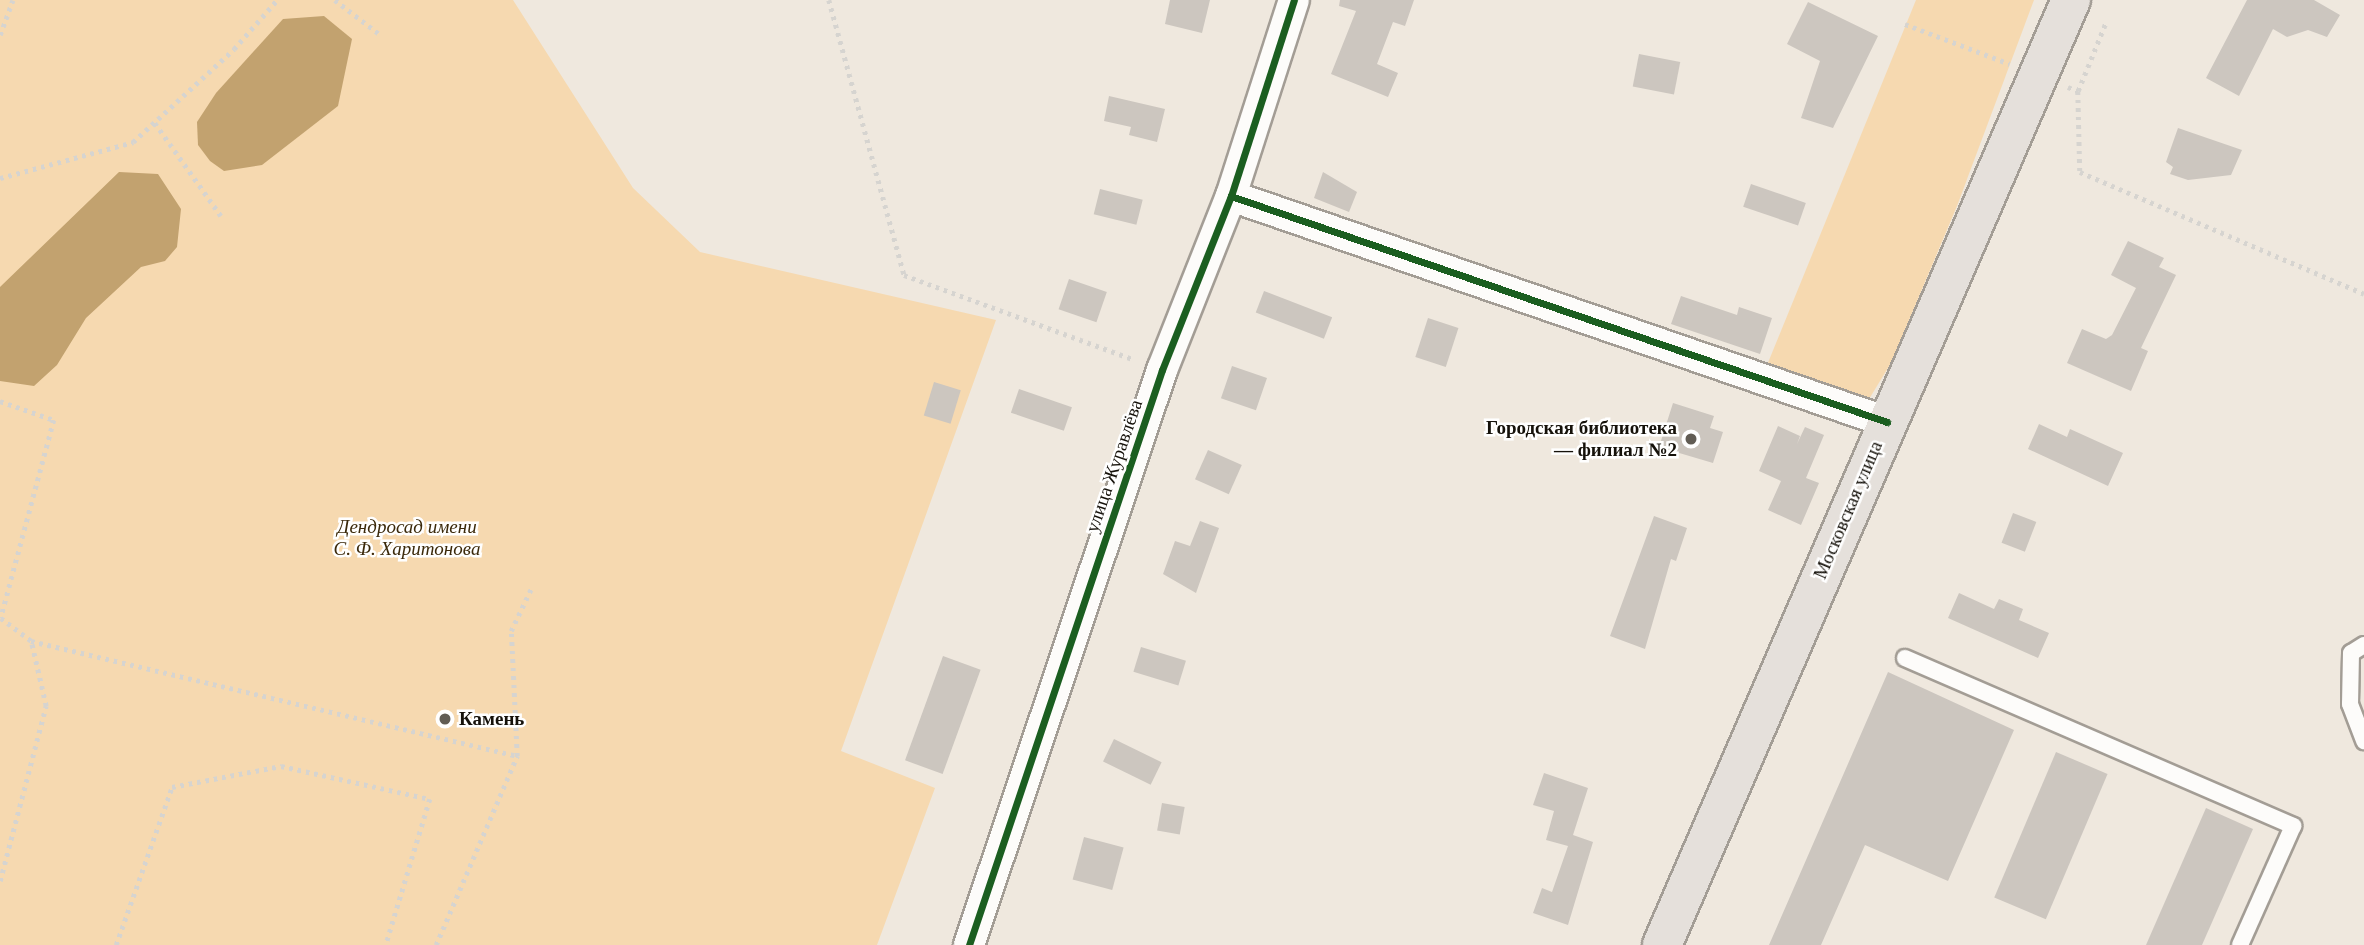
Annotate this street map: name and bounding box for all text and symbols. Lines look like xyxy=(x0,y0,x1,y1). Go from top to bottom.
street label: улица Журавлёва xyxy=(1081,397,1147,535)
place label: Городская библиотека — филиал №2 xyxy=(1486,417,1677,461)
marker: Городская библиотека — филиал №2 xyxy=(1683,431,1699,447)
street label: Московская улица xyxy=(1809,438,1887,582)
park label: Дендросад имени С. Ф. Харитонова xyxy=(334,516,480,560)
place label: Камень xyxy=(459,708,524,730)
marker: Камень xyxy=(437,711,453,727)

